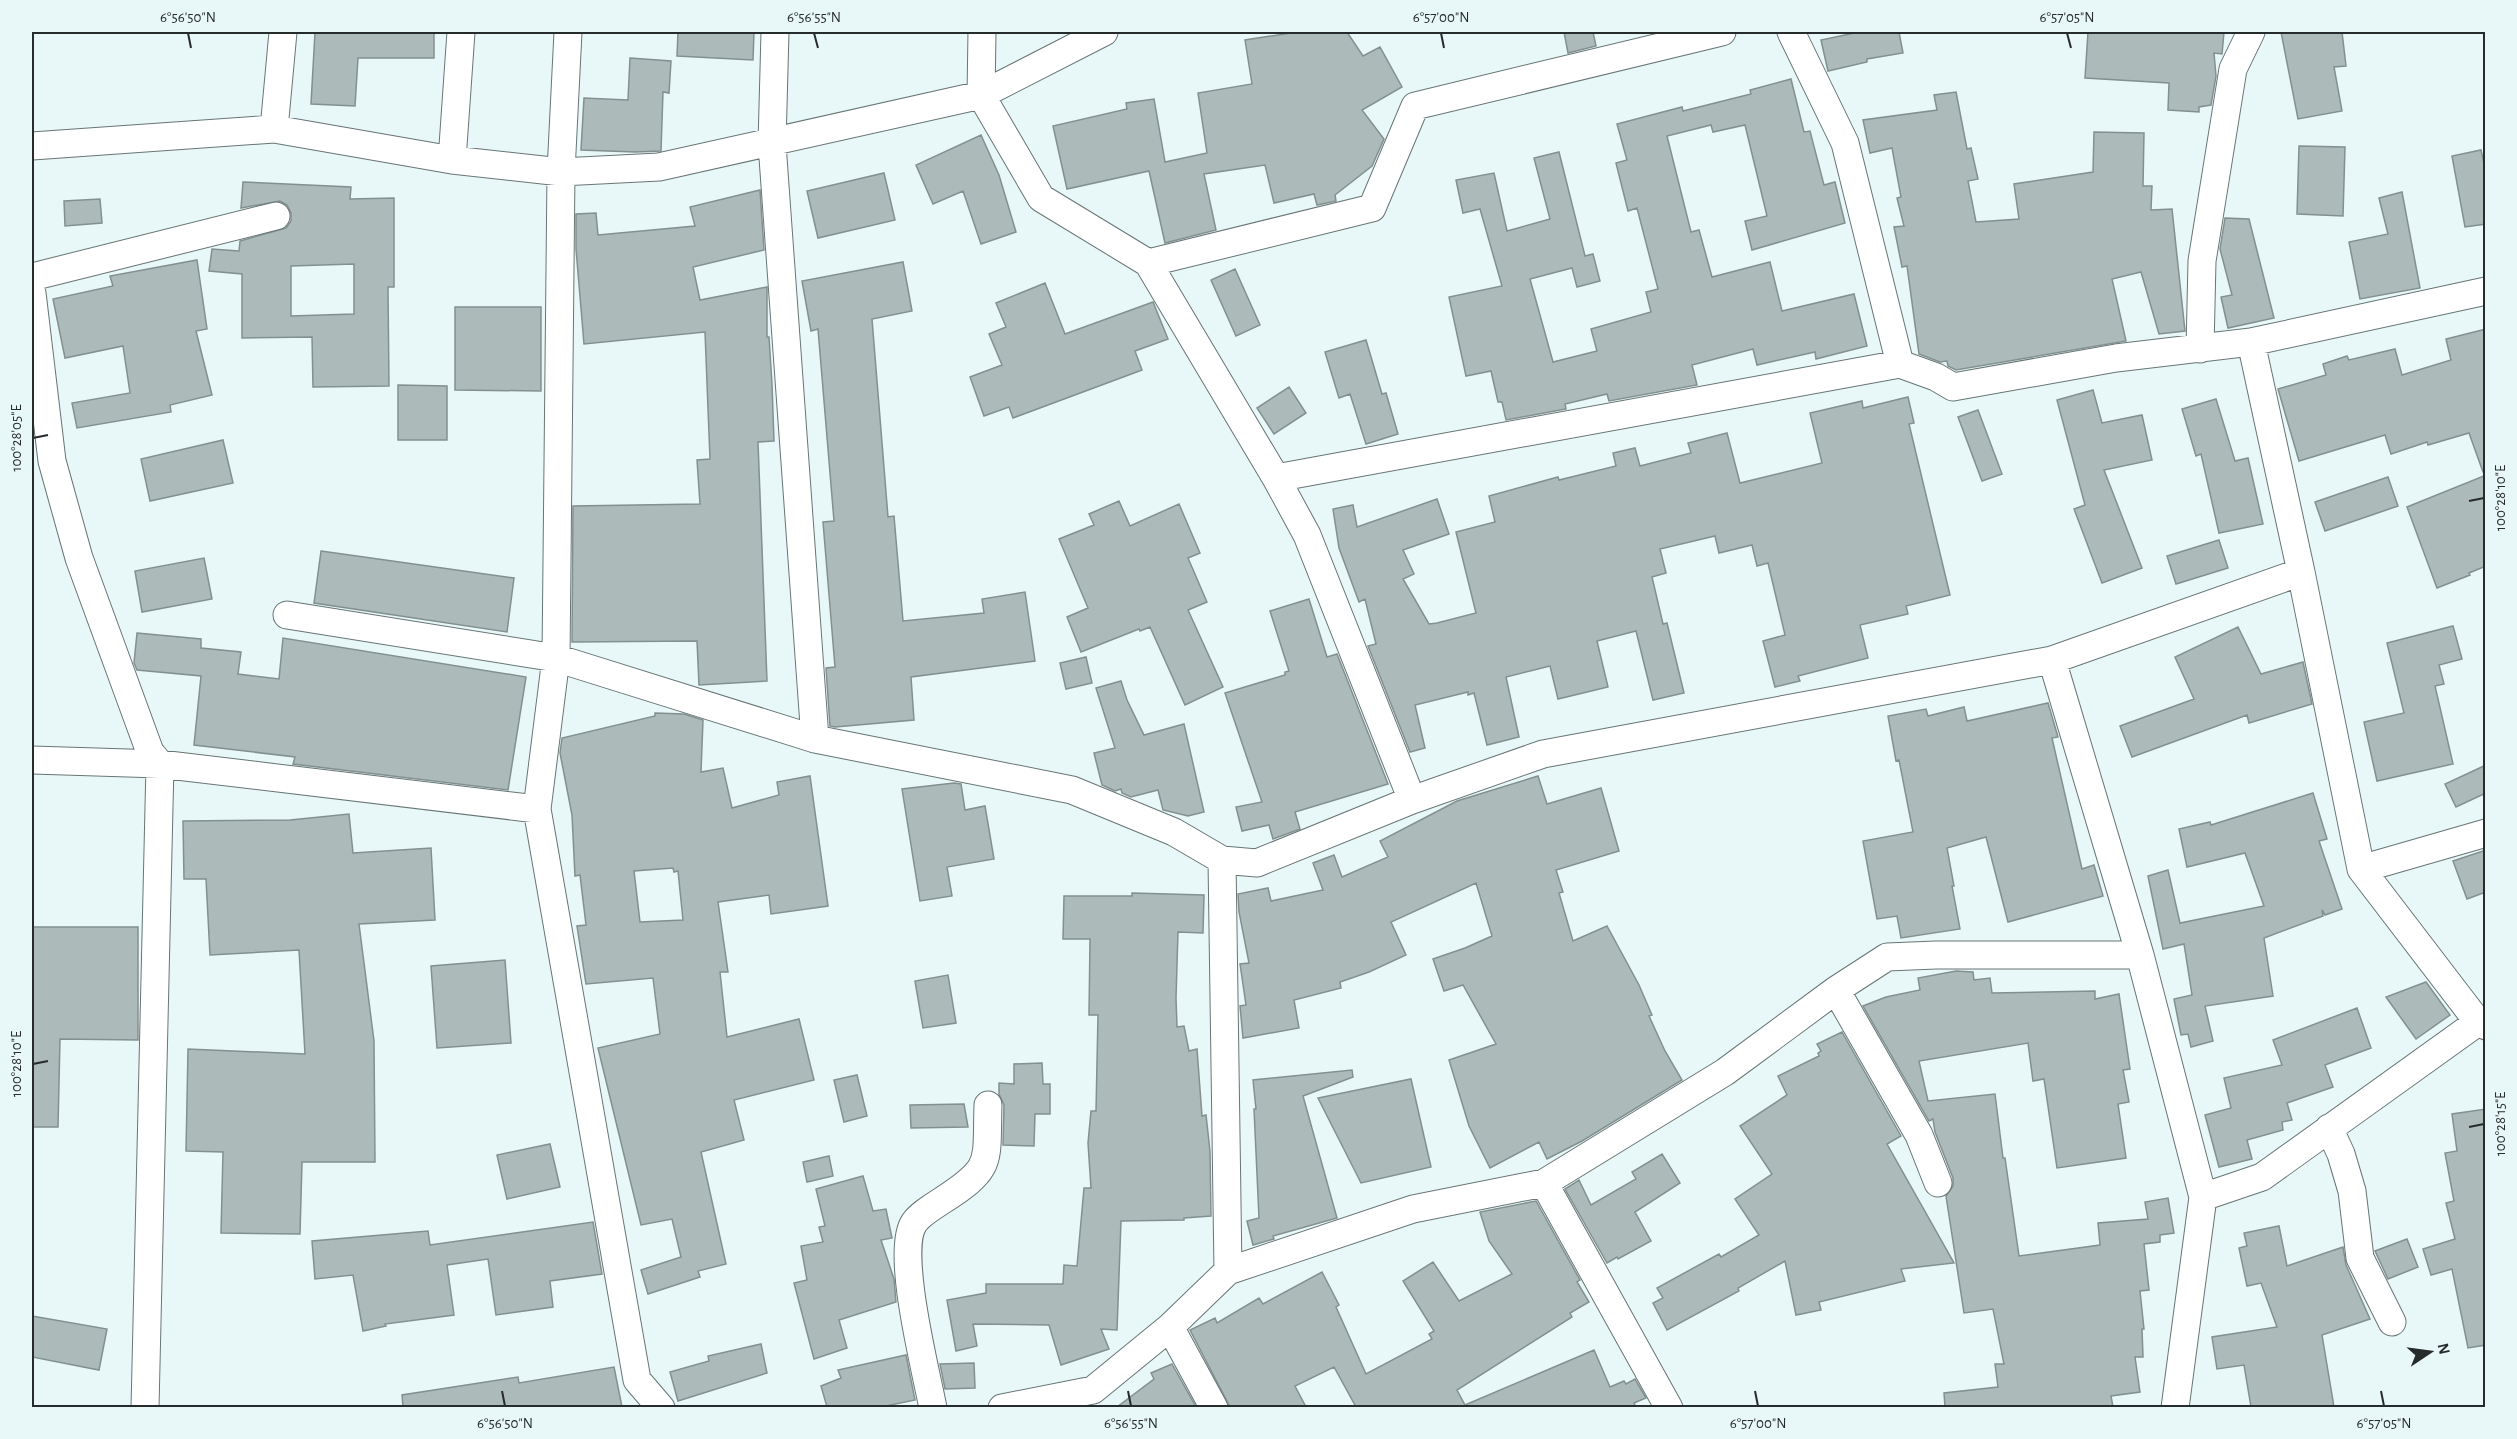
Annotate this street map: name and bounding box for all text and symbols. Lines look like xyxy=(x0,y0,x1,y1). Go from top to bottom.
text: 6°56'50"N xyxy=(160,10,216,25)
text: 6°56'55"N xyxy=(787,10,841,25)
text: 6°57'00"N xyxy=(1413,10,1469,25)
text: 6°57'05"N xyxy=(2039,10,2095,25)
text: 100°28'05"E xyxy=(9,404,24,472)
text: 100°28'10"E xyxy=(2493,465,2508,531)
text: 100°28'10"E xyxy=(9,1031,24,1097)
text: 100°28'15"E xyxy=(2493,1092,2508,1156)
north arrow xyxy=(2400,1322,2460,1382)
text: N xyxy=(2435,1342,2453,1356)
text: 6°56'50"N xyxy=(477,1416,533,1431)
text: 6°56'55"N xyxy=(1104,1416,1158,1431)
text: 6°57'00"N xyxy=(1730,1416,1786,1431)
text: 6°57'05"N xyxy=(2356,1416,2412,1431)

